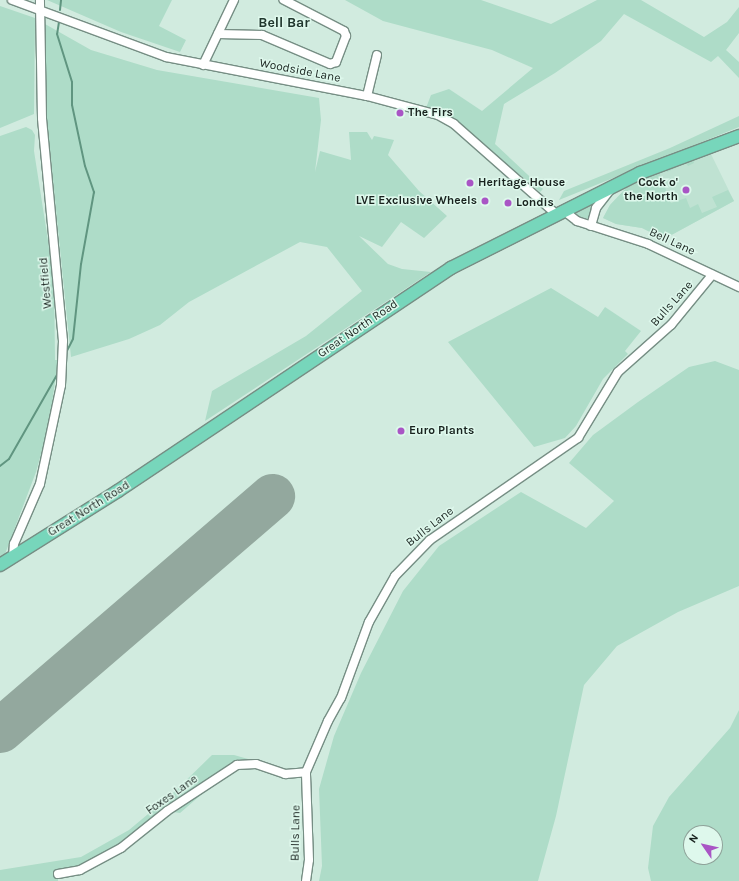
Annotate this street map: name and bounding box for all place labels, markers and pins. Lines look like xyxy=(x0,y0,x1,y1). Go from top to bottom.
place label: The Firs xyxy=(408,106,453,120)
marker: The Firs xyxy=(395,108,405,118)
place label: Heritage House xyxy=(478,176,565,190)
place label: Cock o' the North xyxy=(624,176,678,204)
marker: Heritage House xyxy=(465,178,475,188)
marker: Cock o' the North xyxy=(681,185,691,195)
place label: LVE Exclusive Wheels xyxy=(356,194,477,208)
marker: LVE Exclusive Wheels xyxy=(480,196,490,206)
place label: Londis xyxy=(516,196,554,210)
marker: Londis xyxy=(503,198,513,208)
place label: Euro Plants xyxy=(409,424,474,438)
marker: Euro Plants xyxy=(396,426,406,436)

